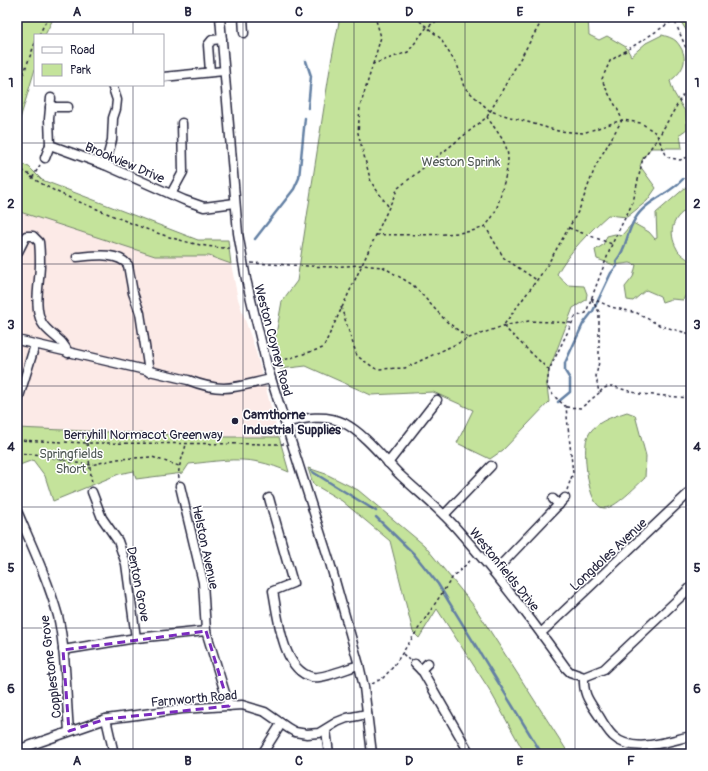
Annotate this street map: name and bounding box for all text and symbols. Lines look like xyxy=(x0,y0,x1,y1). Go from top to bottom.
text: A xyxy=(73,4,82,20)
text: B xyxy=(184,4,192,20)
text: C xyxy=(295,4,303,20)
text: D xyxy=(405,4,413,20)
text: E xyxy=(517,4,524,20)
text: F xyxy=(627,4,635,20)
legend xyxy=(34,34,164,86)
text: Road xyxy=(70,43,95,58)
text: Park xyxy=(70,63,91,78)
text: 1 xyxy=(8,75,14,91)
text: 1 xyxy=(694,75,700,91)
street label: Brookview Drive xyxy=(82,139,167,187)
park label: Weston Sprink xyxy=(422,154,501,170)
text: 2 xyxy=(7,196,15,212)
text: 2 xyxy=(693,196,701,212)
street label: Weston Coyney Road xyxy=(250,283,296,398)
text: 3 xyxy=(7,317,15,333)
text: 3 xyxy=(693,317,701,333)
place label: Camthorne Industrial Supplies xyxy=(243,407,341,438)
marker: Camthorne Industrial Supplies xyxy=(230,416,240,426)
street label: Berryhill Normacot Greenway xyxy=(63,427,223,443)
text: 4 xyxy=(7,439,15,455)
text: 4 xyxy=(693,439,701,455)
park label: Springfields Short xyxy=(39,446,103,477)
street label: Helston Avenue xyxy=(188,504,222,591)
street label: Longdoles Avenue xyxy=(567,515,651,594)
street label: Westonfields Drive xyxy=(466,525,543,615)
street label: Denton Grove xyxy=(123,545,153,624)
text: 5 xyxy=(7,560,15,576)
text: 5 xyxy=(693,560,701,576)
street label: Copplestone Grove xyxy=(37,614,65,719)
text: 6 xyxy=(7,681,15,697)
text: 6 xyxy=(693,681,701,697)
street label: Farnworth Road xyxy=(150,687,238,711)
text: A xyxy=(73,753,82,769)
text: B xyxy=(184,753,192,769)
text: C xyxy=(295,753,303,769)
text: D xyxy=(405,753,413,769)
text: E xyxy=(517,753,524,769)
text: F xyxy=(627,753,635,769)

